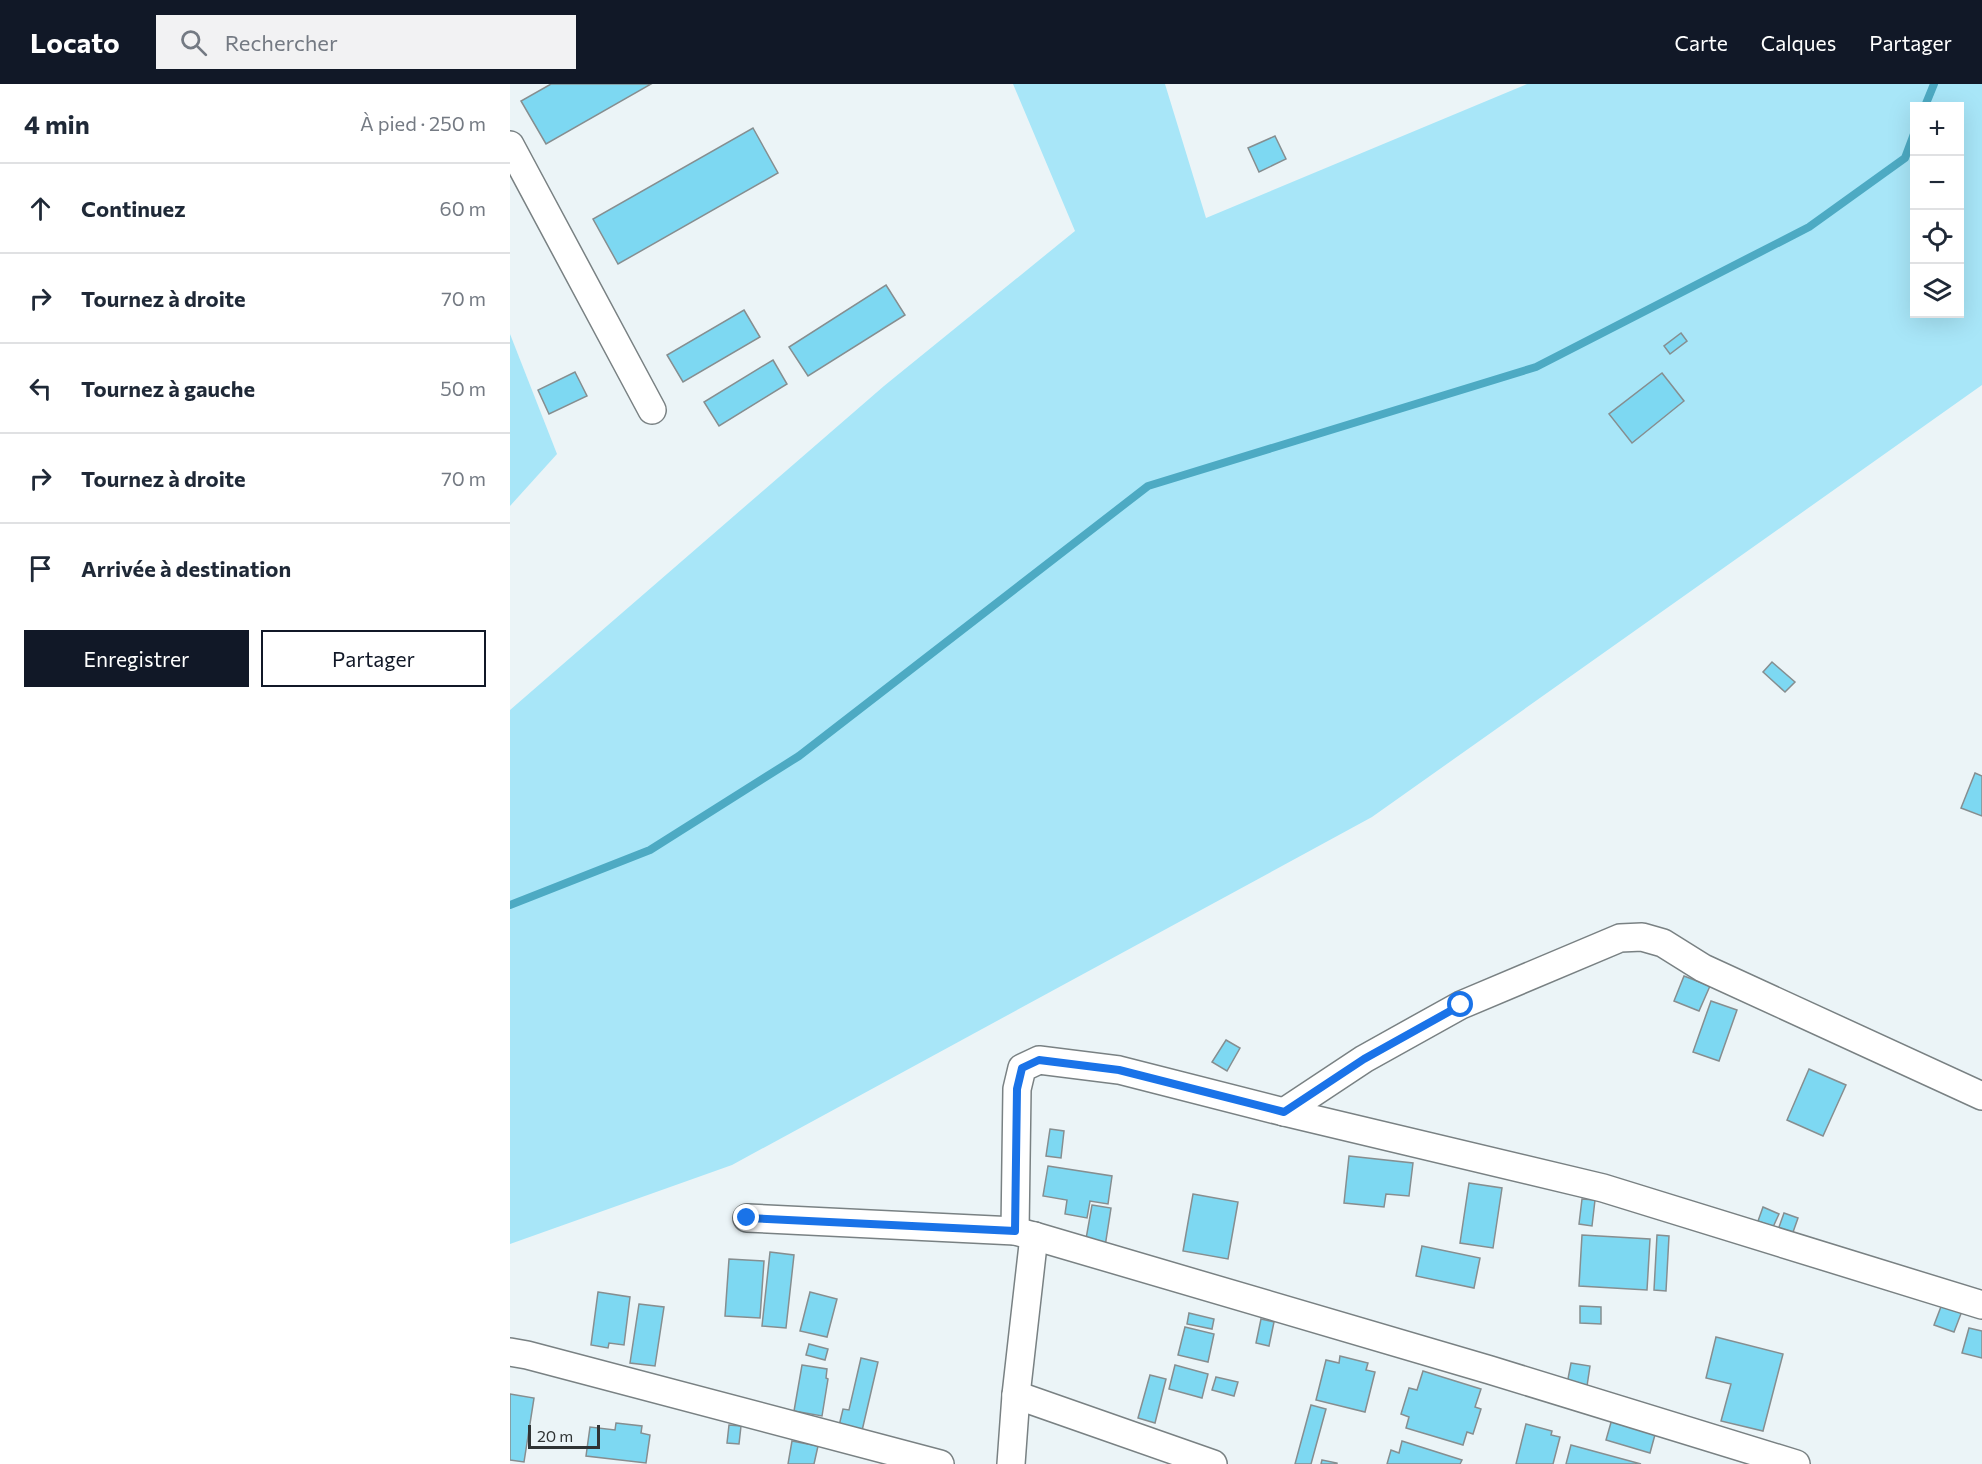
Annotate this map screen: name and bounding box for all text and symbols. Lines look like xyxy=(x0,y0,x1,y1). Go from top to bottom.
search box xyxy=(156,15,576,69)
text: Locato xyxy=(30,25,120,59)
icon: search xyxy=(177,26,210,59)
text: Rechercher xyxy=(225,29,338,56)
text: Carte xyxy=(1675,30,1728,55)
text: Calques xyxy=(1761,30,1836,55)
text: Partager xyxy=(1869,30,1952,55)
map controls xyxy=(1910,102,1964,318)
button: + xyxy=(1910,102,1964,156)
text: 4 min xyxy=(24,108,90,139)
text: À pied · 250 m xyxy=(360,111,486,135)
button: − xyxy=(1910,156,1964,210)
icon: ahead xyxy=(24,192,57,225)
text: Continuez xyxy=(81,195,186,222)
text: 60 m xyxy=(440,196,486,220)
button: locate xyxy=(1910,210,1964,264)
button: layers xyxy=(1910,264,1964,318)
icon: right xyxy=(24,282,57,315)
text: Tournez à droite xyxy=(81,285,246,312)
text: 70 m xyxy=(441,286,486,310)
icon: left xyxy=(24,372,57,405)
text: Tournez à gauche xyxy=(81,375,255,402)
text: 50 m xyxy=(440,376,486,400)
icon: right xyxy=(24,462,57,495)
text: Tournez à droite xyxy=(81,465,246,492)
text: 70 m xyxy=(441,466,486,490)
icon: arrive xyxy=(24,552,57,585)
text: Arrivée à destination xyxy=(81,555,291,582)
button: Enregistrer xyxy=(24,630,249,687)
button: Partager xyxy=(261,630,486,687)
route start xyxy=(1447,991,1473,1017)
route end xyxy=(733,1204,759,1230)
scale bar xyxy=(528,1422,600,1450)
text: 20 m xyxy=(537,1426,573,1445)

